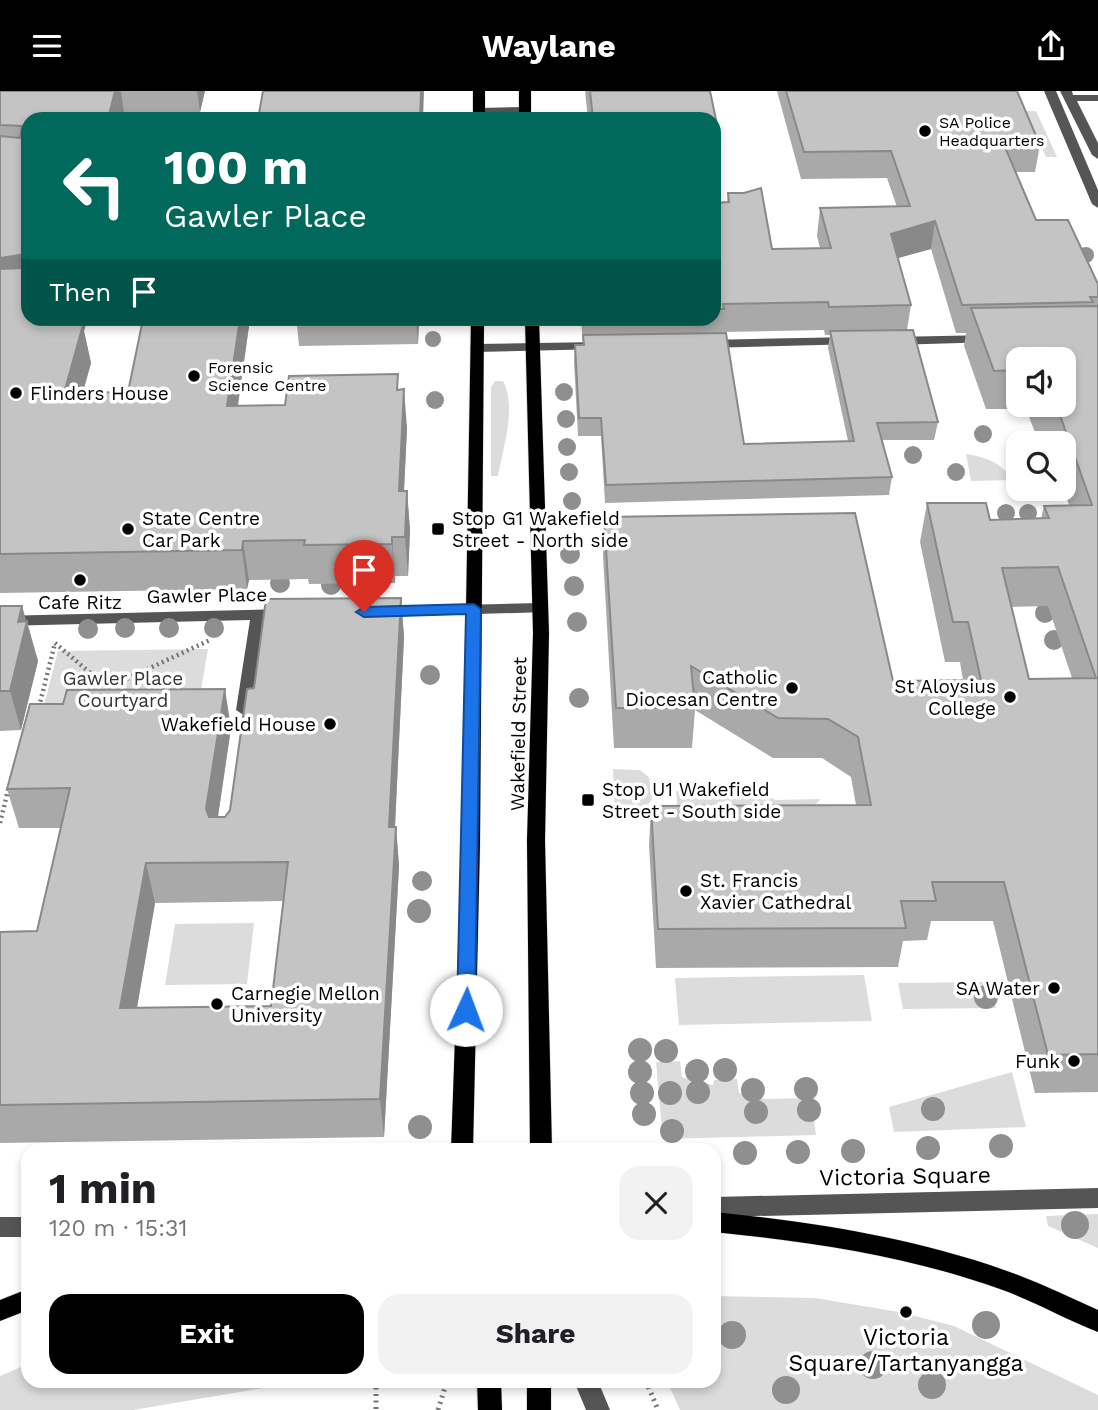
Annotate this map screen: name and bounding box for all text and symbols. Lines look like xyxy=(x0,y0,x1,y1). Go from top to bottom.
icon: menu xyxy=(28,27,66,65)
text: Waylane xyxy=(482,27,616,65)
icon: share xyxy=(1032,27,1070,65)
place label: SA Police Headquarters xyxy=(939,113,1045,150)
marker: SA Police Headquarters xyxy=(917,123,933,139)
text: 100 m xyxy=(164,138,308,196)
icon: left xyxy=(49,140,140,231)
text: Gawler Place xyxy=(164,197,367,235)
icon: arrive xyxy=(125,273,163,311)
text: Then xyxy=(49,277,111,307)
map controls xyxy=(1006,347,1076,501)
button: sound xyxy=(1006,347,1076,417)
place label: Forensic Science Centre xyxy=(208,358,326,395)
marker: Forensic Science Centre xyxy=(186,368,202,384)
place label: Flinders House xyxy=(30,382,169,405)
marker: Flinders House xyxy=(8,385,24,401)
button: search xyxy=(1006,431,1076,501)
place label: State Centre Car Park xyxy=(142,507,260,552)
place label: Stop G1 Wakefield Street - North side xyxy=(452,507,628,552)
marker: State Centre Car Park xyxy=(120,521,136,537)
marker: Stop G1 Wakefield Street - North side xyxy=(430,521,446,537)
pin xyxy=(334,540,394,612)
icon: arrive xyxy=(345,551,383,589)
marker: Cafe Ritz xyxy=(72,572,88,588)
street label: Gawler Place xyxy=(147,583,267,608)
place label: Cafe Ritz xyxy=(38,591,122,614)
street label: Wakefield Street xyxy=(506,657,531,811)
place label: Catholic Diocesan Centre xyxy=(625,666,778,711)
park label: Gawler Place Courtyard xyxy=(63,667,183,712)
place label: St Aloysius College xyxy=(894,675,996,720)
marker: Catholic Diocesan Centre xyxy=(784,680,800,696)
marker: St Aloysius College xyxy=(1002,689,1018,705)
place label: Wakefield House xyxy=(161,713,316,736)
marker: Wakefield House xyxy=(322,716,338,732)
place label: Stop U1 Wakefield Street - South side xyxy=(602,778,781,823)
marker: Stop U1 Wakefield Street - South side xyxy=(580,792,596,808)
place label: St. Francis Xavier Cathedral xyxy=(700,869,852,914)
marker: St. Francis Xavier Cathedral xyxy=(678,883,694,899)
position arrow xyxy=(429,973,503,1047)
place label: SA Water xyxy=(956,977,1040,1000)
marker: SA Water xyxy=(1046,980,1062,996)
place label: Carnegie Mellon University xyxy=(231,982,380,1027)
marker: Carnegie Mellon University xyxy=(209,996,225,1012)
place label: Funk xyxy=(1015,1050,1060,1073)
marker: Funk xyxy=(1066,1053,1082,1069)
street label: Victoria Square xyxy=(819,1162,991,1191)
text: 1 min xyxy=(49,1164,157,1213)
button: close xyxy=(619,1166,693,1240)
text: 120 m · 15:31 xyxy=(49,1215,187,1242)
button: Exit xyxy=(49,1294,364,1374)
button: Share xyxy=(378,1294,693,1374)
marker: Victoria Square/Tartanyangga xyxy=(898,1304,914,1320)
place label: Victoria Square/Tartanyangga xyxy=(789,1324,1023,1377)

